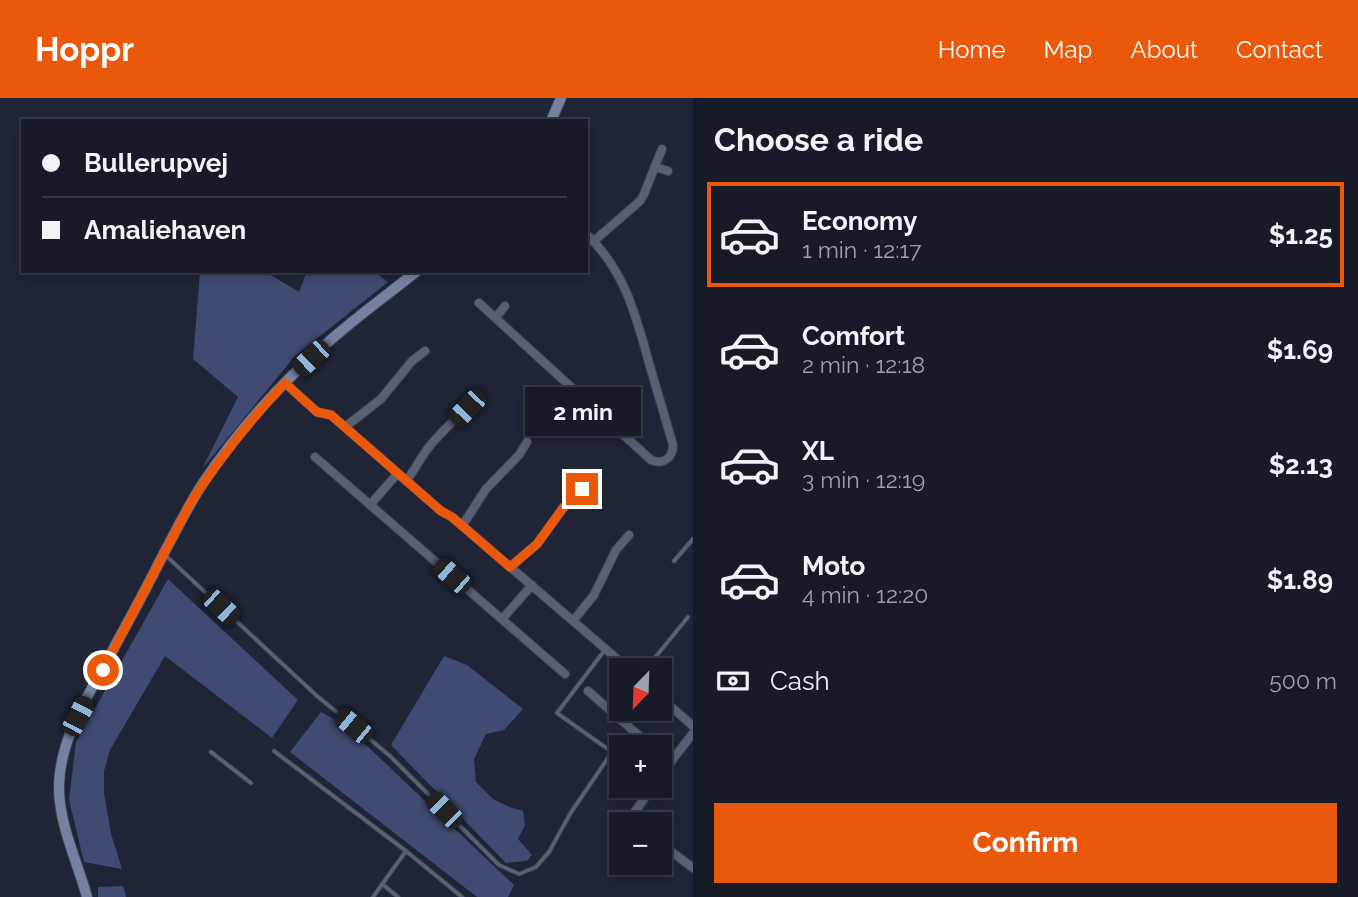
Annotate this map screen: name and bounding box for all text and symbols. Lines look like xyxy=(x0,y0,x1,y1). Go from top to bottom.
text: Hoppr xyxy=(35,30,134,69)
text: Home xyxy=(938,35,1006,64)
text: Map xyxy=(1044,35,1092,64)
text: About xyxy=(1130,35,1198,64)
text: Contact xyxy=(1236,35,1323,64)
text: Choose a ride xyxy=(714,121,923,158)
text: Bullerupvej xyxy=(84,148,228,178)
icon: car xyxy=(718,203,781,266)
text: Economy xyxy=(802,206,917,236)
text: Amaliehaven xyxy=(84,215,246,245)
text: $1.25 xyxy=(1269,220,1333,250)
text: 1 min · 12:17 xyxy=(802,236,922,263)
icon: car xyxy=(718,318,781,381)
text: Comfort xyxy=(802,321,905,351)
text: $1.69 xyxy=(1267,335,1333,365)
car xyxy=(289,336,334,380)
text: 2 min · 12:18 xyxy=(802,351,925,378)
car xyxy=(445,386,490,430)
callout: 2 min xyxy=(524,388,640,436)
text: 2 min xyxy=(553,398,613,425)
icon: car xyxy=(718,433,781,496)
text: XL xyxy=(802,436,834,466)
text: $2.13 xyxy=(1269,450,1333,480)
text: 3 min · 12:19 xyxy=(802,466,925,493)
route end xyxy=(566,473,598,505)
icon: car xyxy=(718,548,781,611)
text: Moto xyxy=(802,551,865,581)
car xyxy=(430,554,475,598)
text: $1.89 xyxy=(1267,565,1333,595)
text: 4 min · 12:20 xyxy=(802,581,928,608)
car xyxy=(199,585,244,629)
route start xyxy=(87,654,119,686)
north arrow xyxy=(609,658,672,721)
map controls xyxy=(609,658,672,875)
icon: cash xyxy=(714,662,752,700)
text: Cash xyxy=(770,666,830,696)
text: 500 m xyxy=(1269,667,1337,694)
car xyxy=(59,693,98,739)
car xyxy=(331,705,376,747)
button: + xyxy=(609,735,672,798)
car xyxy=(422,788,467,832)
button: Confirm xyxy=(714,803,1337,883)
button: − xyxy=(609,812,672,875)

